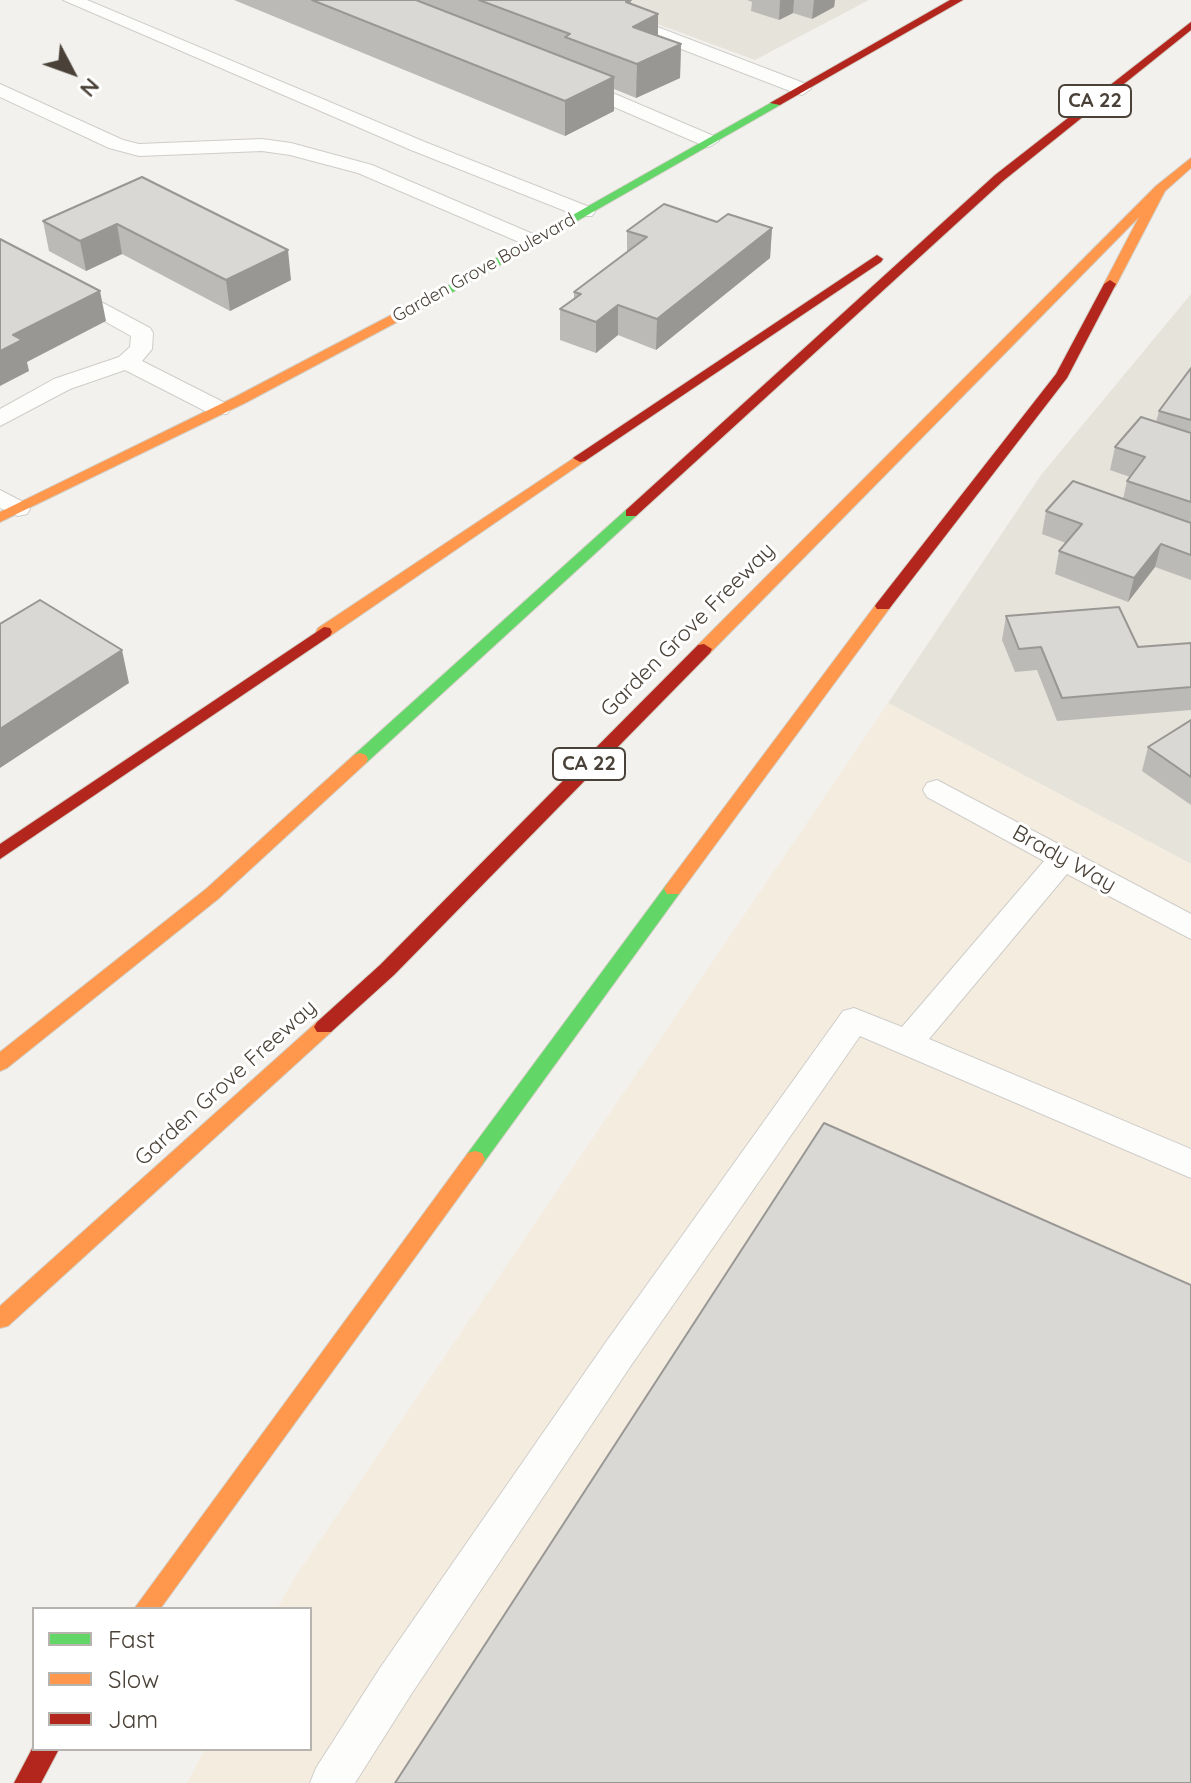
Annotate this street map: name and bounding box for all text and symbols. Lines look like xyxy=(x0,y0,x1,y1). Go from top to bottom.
north arrow xyxy=(32,32,112,112)
text: N xyxy=(74,72,106,103)
road number: CA 22 xyxy=(1059,85,1131,117)
street label: Garden Grove Boulevard xyxy=(389,209,579,327)
street label: Garden Grove Freeway xyxy=(595,537,781,723)
road number: CA 22 xyxy=(553,748,625,780)
street label: Brady Way xyxy=(1007,820,1121,898)
street label: Garden Grove Freeway xyxy=(130,994,322,1172)
legend xyxy=(32,1607,312,1751)
text: Fast xyxy=(108,1624,155,1654)
text: Slow xyxy=(108,1664,159,1694)
text: Jam xyxy=(108,1704,158,1734)

